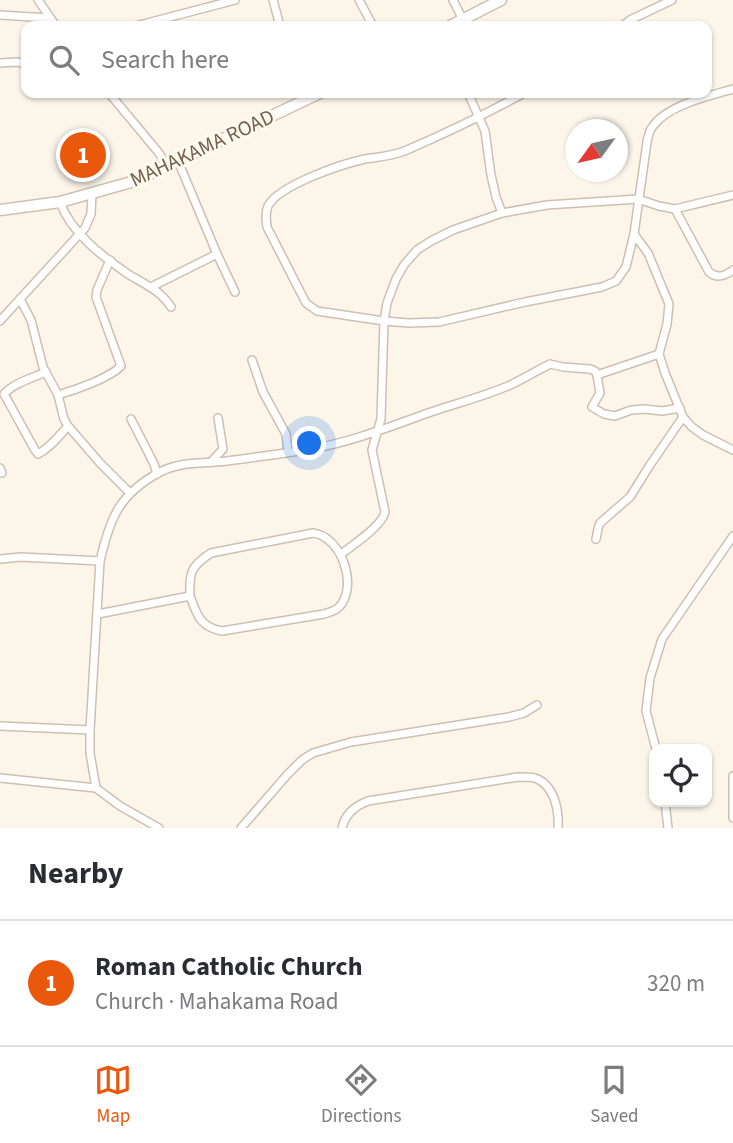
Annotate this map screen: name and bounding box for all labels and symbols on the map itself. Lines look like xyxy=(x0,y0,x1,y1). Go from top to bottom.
street label: MAHAKAMA ROAD xyxy=(125,101,279,195)
north arrow xyxy=(565,119,628,182)
pin: 1 xyxy=(60,129,106,181)
your location xyxy=(292,426,326,460)

